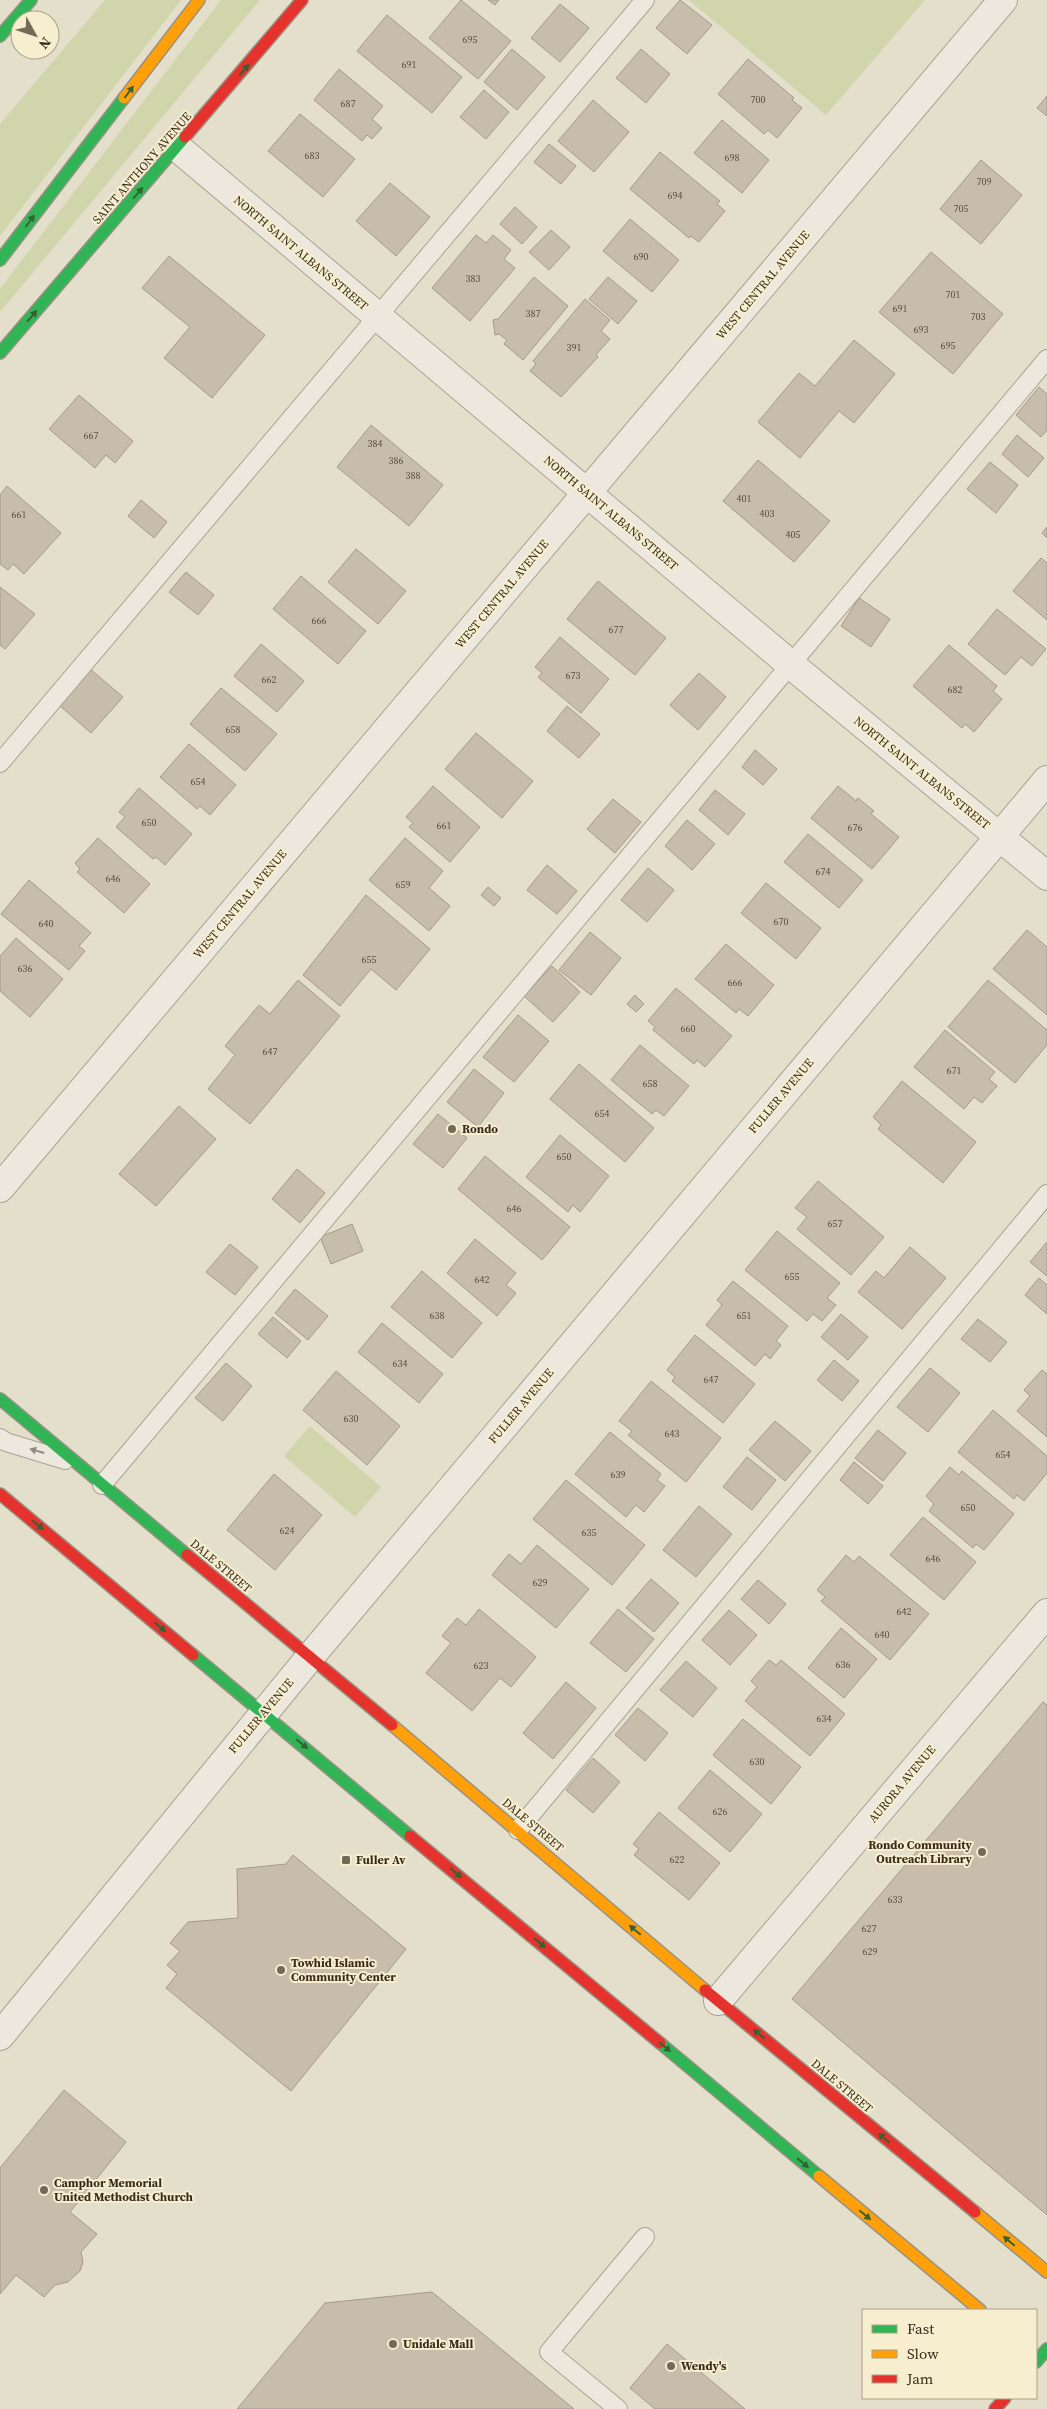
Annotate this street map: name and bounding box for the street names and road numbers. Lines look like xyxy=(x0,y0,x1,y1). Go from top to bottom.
street label: SAINT ANTHONY AVENUE xyxy=(89,109,195,227)
street label: NORTH SAINT ALBANS STREET xyxy=(230,192,372,315)
street label: WEST CENTRAL AVENUE xyxy=(713,227,813,343)
street label: NORTH SAINT ALBANS STREET xyxy=(540,452,682,575)
street label: WEST CENTRAL AVENUE xyxy=(452,536,552,652)
street label: NORTH SAINT ALBANS STREET xyxy=(851,713,994,833)
street label: WEST CENTRAL AVENUE xyxy=(190,846,290,962)
street label: FULLER AVENUE xyxy=(745,1055,817,1137)
street label: FULLER AVENUE xyxy=(485,1365,557,1447)
street label: DALE STREET xyxy=(187,1536,256,1597)
street label: FULLER AVENUE xyxy=(225,1675,297,1757)
street label: AURORA AVENUE xyxy=(865,1742,939,1826)
street label: DALE STREET xyxy=(499,1795,568,1856)
street label: DALE STREET xyxy=(808,2056,877,2117)

